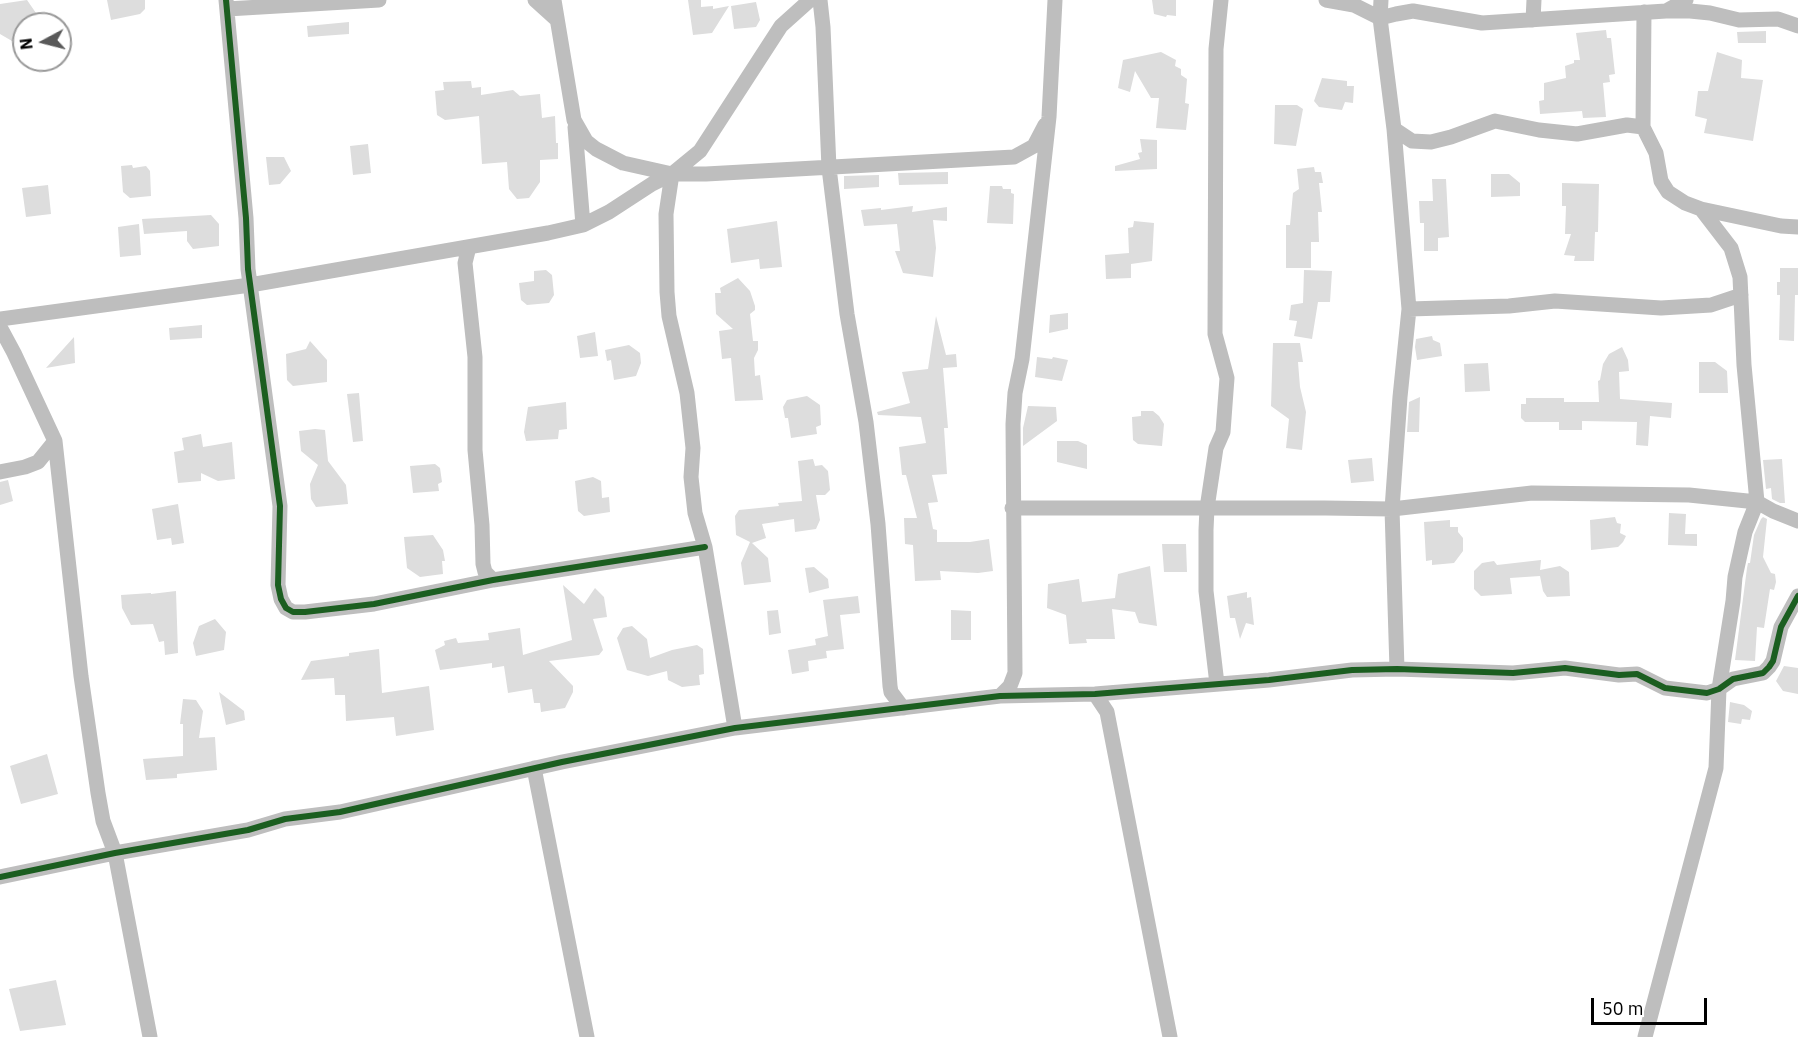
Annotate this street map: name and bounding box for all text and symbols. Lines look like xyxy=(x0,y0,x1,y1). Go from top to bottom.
north arrow xyxy=(12,12,72,72)
text: N xyxy=(15,37,37,51)
scale bar xyxy=(1594,986,1710,1024)
text: 50 m xyxy=(1602,997,1644,1020)

